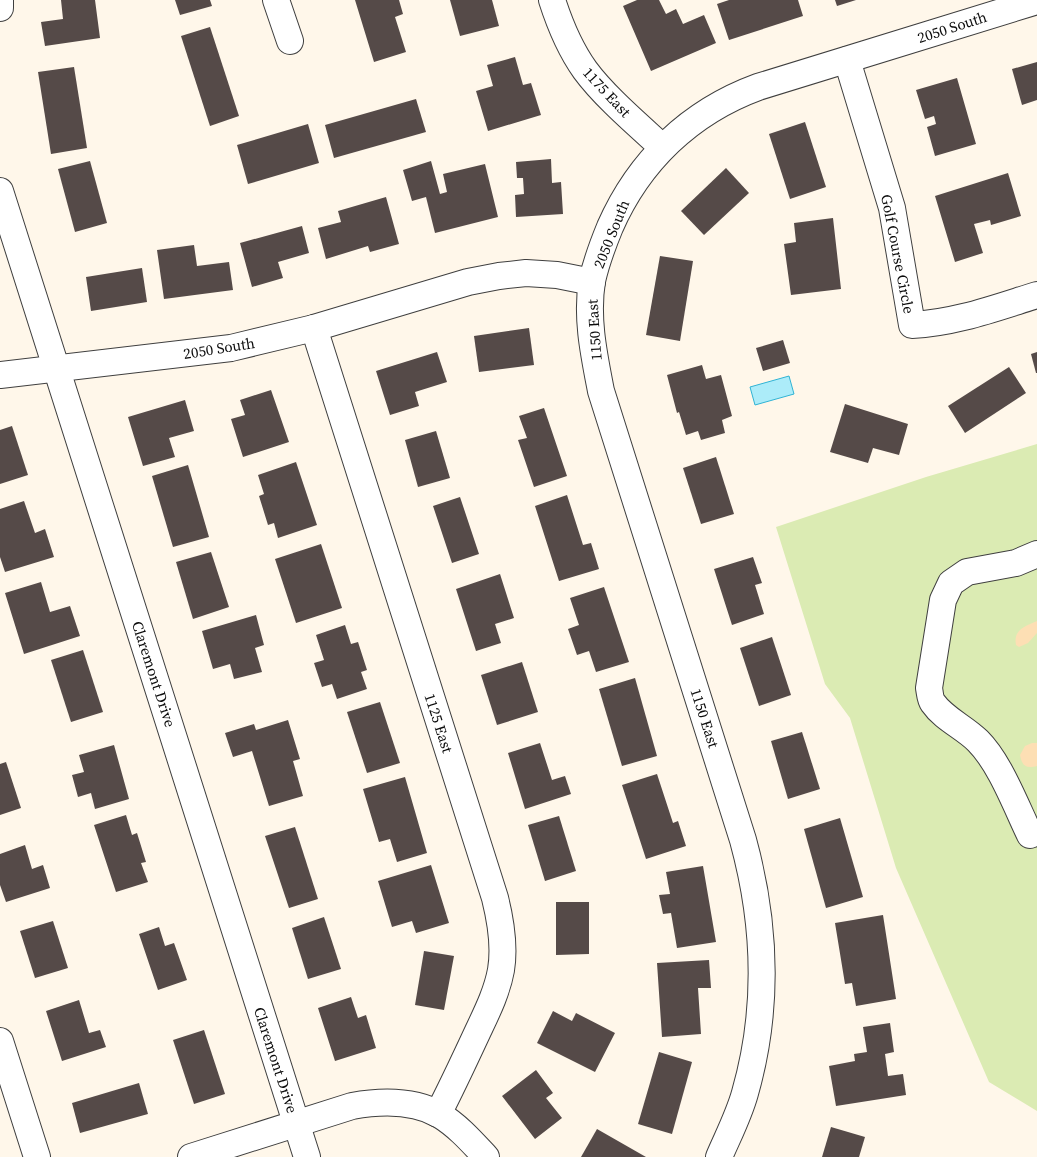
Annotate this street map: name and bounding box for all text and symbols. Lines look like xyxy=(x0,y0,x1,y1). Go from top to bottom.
street label: 2050 South xyxy=(915,6,989,48)
street label: 1175 East xyxy=(578,62,636,122)
street label: Golf Course Circle xyxy=(876,193,920,316)
street label: 2050 South xyxy=(588,197,634,271)
street label: 1150 East xyxy=(581,298,607,361)
street label: 2050 South xyxy=(182,332,256,364)
street label: Claremont Drive xyxy=(127,618,181,730)
street label: 1150 East xyxy=(686,685,725,751)
street label: 1125 East xyxy=(420,690,459,756)
street label: Claremont Drive xyxy=(249,1004,303,1116)

